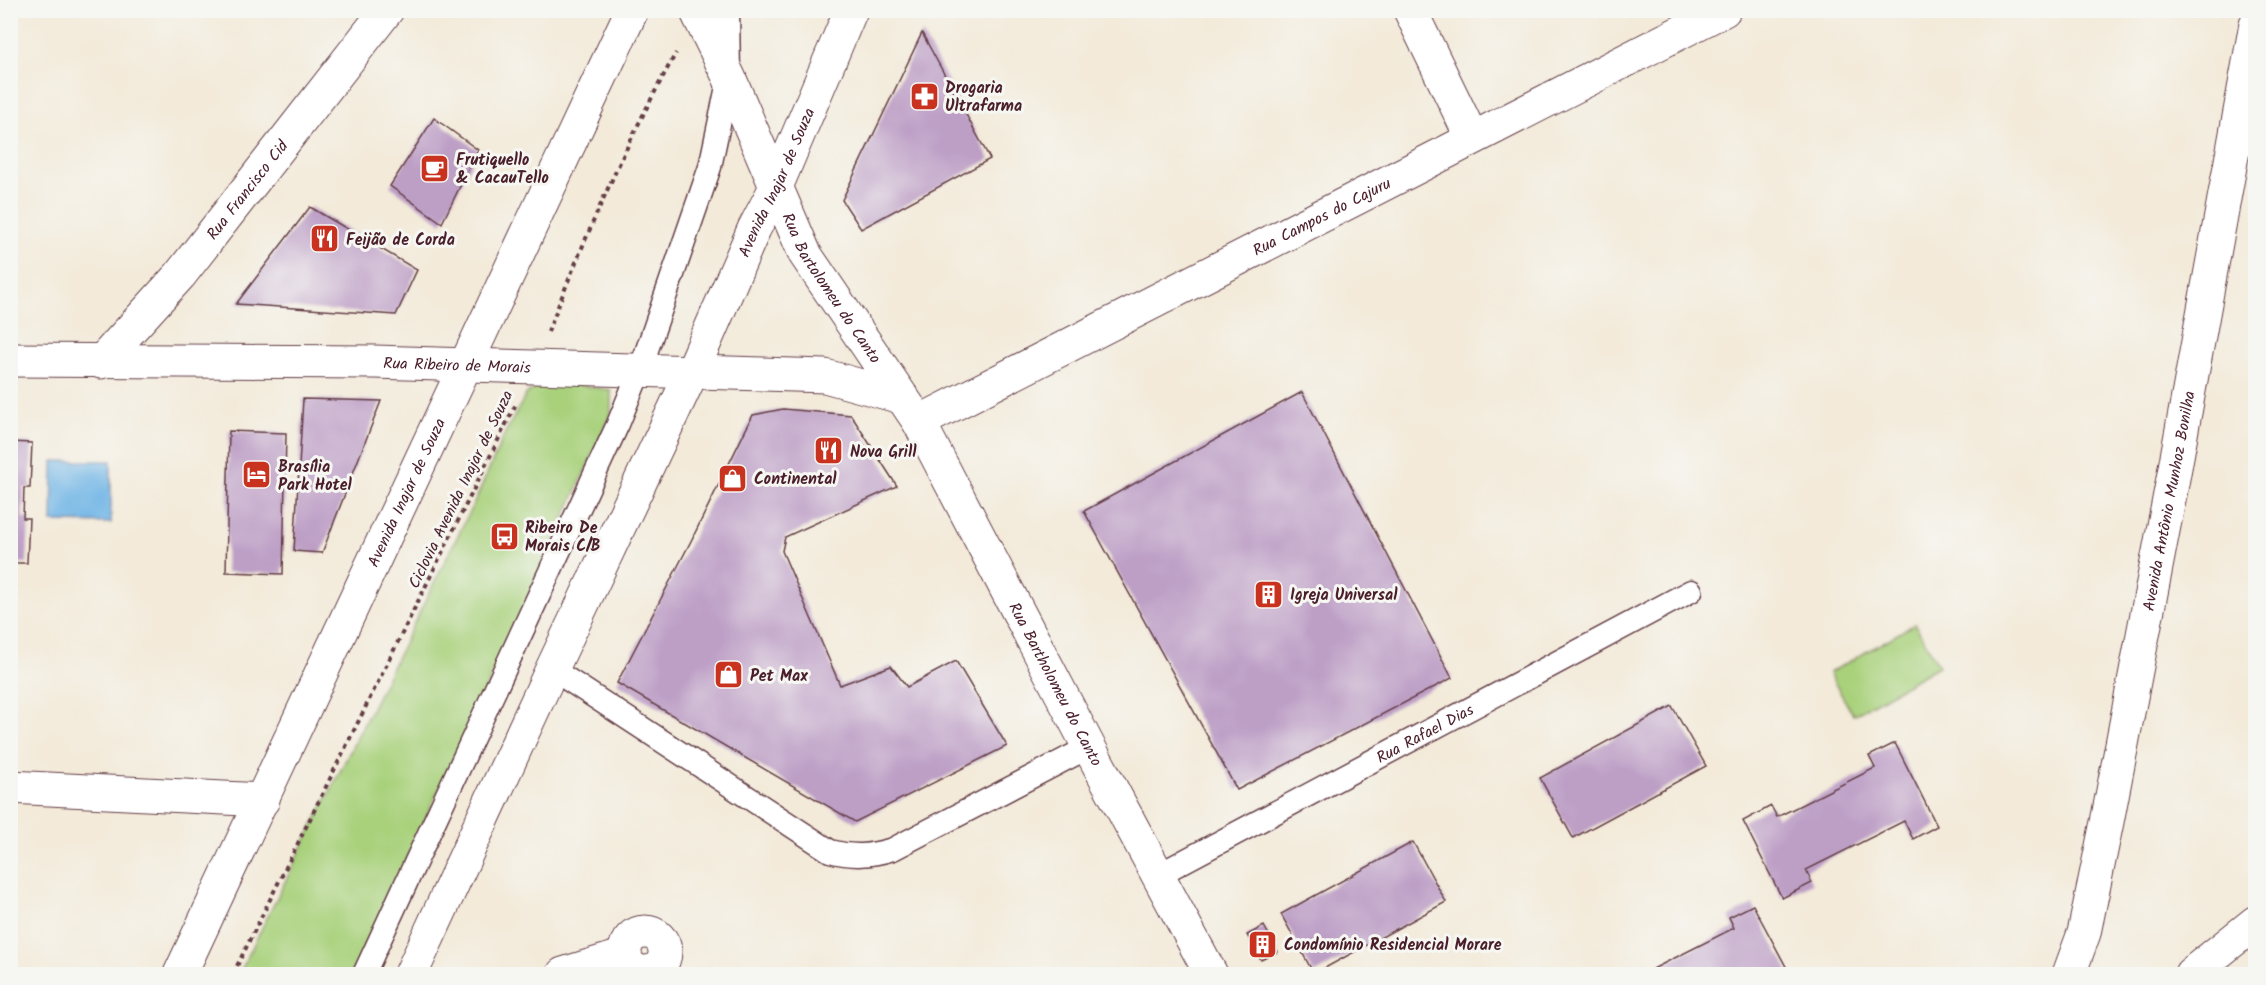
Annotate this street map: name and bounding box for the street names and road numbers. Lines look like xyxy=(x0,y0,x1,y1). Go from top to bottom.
street label: Avenida Inajar de Souza xyxy=(732,104,822,261)
street label: Rua Francisco Cid xyxy=(201,134,296,246)
street label: Rua Campos do Cajuru xyxy=(1248,171,1396,263)
street label: Rua Bartolomeu do Canto xyxy=(775,209,887,369)
street label: Rua Ribeiro de Morais xyxy=(383,351,531,381)
street label: Ciclovia Avenida Inajar de Souza xyxy=(404,387,516,591)
street label: Avenida Antônio Munhoz Bonilha xyxy=(2137,389,2203,613)
street label: Avenida Inajar de Souza xyxy=(364,416,450,570)
street label: Rua Bartholomeu do Canto xyxy=(1001,598,1108,771)
street label: Rua Rafael Dias xyxy=(1372,698,1479,771)

